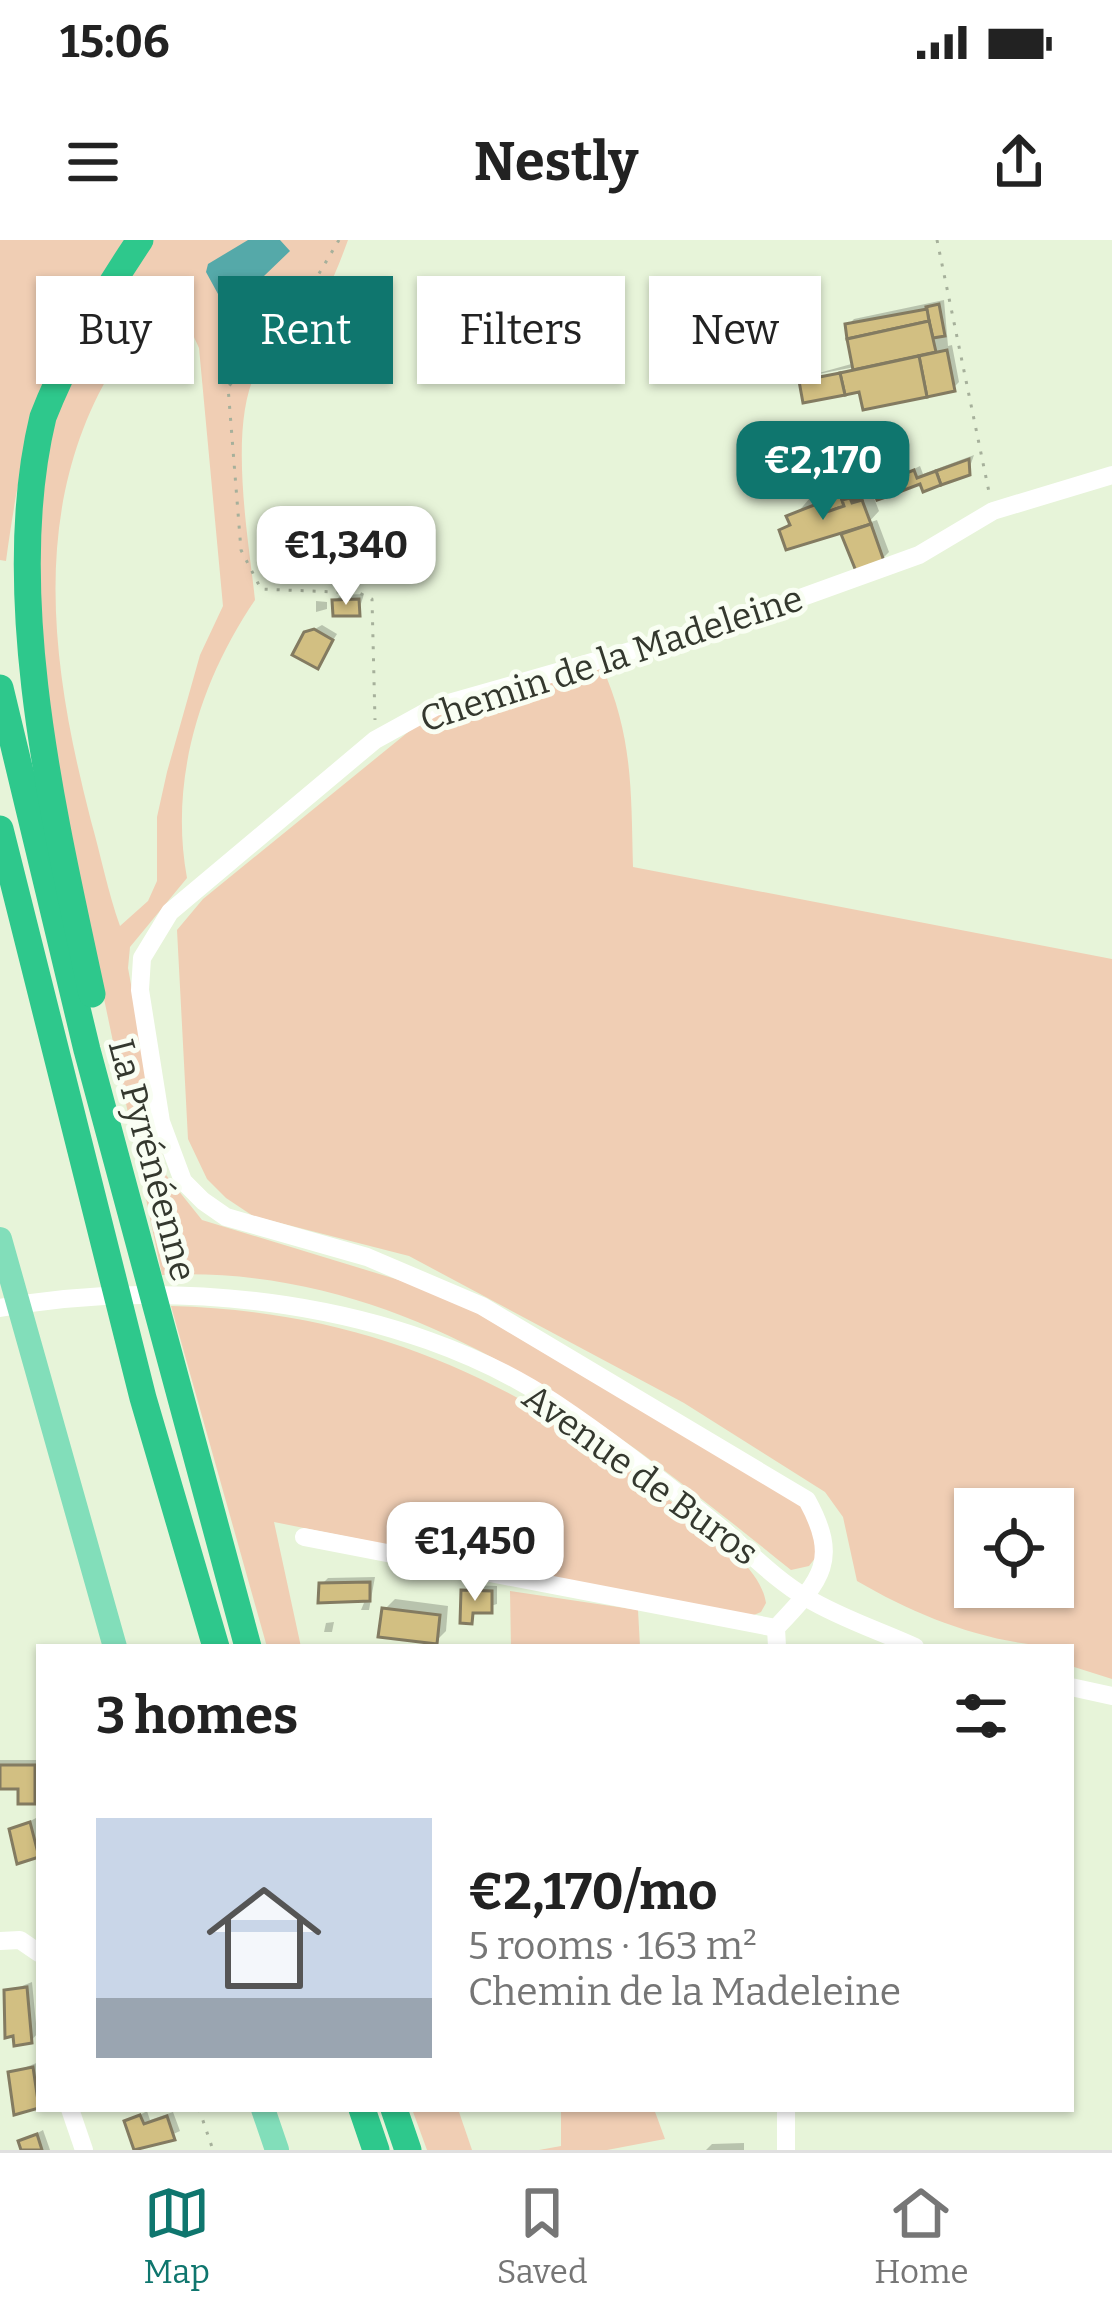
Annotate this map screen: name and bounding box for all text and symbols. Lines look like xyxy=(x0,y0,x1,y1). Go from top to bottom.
text: 15:06 xyxy=(60,15,170,69)
icon: menu xyxy=(60,129,126,195)
icon: share xyxy=(986,129,1052,195)
text: Nestly xyxy=(474,130,638,194)
chip: Buy xyxy=(36,276,194,384)
chip: Rent xyxy=(218,276,393,384)
chip: Filters xyxy=(417,276,625,384)
chip: New xyxy=(649,276,821,384)
pin: €2,170 xyxy=(725,421,921,523)
text: €2,170 xyxy=(763,437,883,483)
pin: €1,340 xyxy=(248,506,444,608)
text: €1,340 xyxy=(284,522,408,568)
street label: Chemin de la Madeleine xyxy=(414,576,808,742)
street label: La Pyrénéenne xyxy=(99,1035,205,1286)
street label: Avenue de Buros xyxy=(514,1375,767,1575)
map controls xyxy=(954,1488,1074,1608)
button: locate xyxy=(954,1488,1074,1608)
pin: €1,450 xyxy=(377,1502,573,1604)
text: €1,450 xyxy=(414,1518,536,1564)
icon: filters xyxy=(948,1683,1014,1749)
text: 3 homes xyxy=(96,1685,298,1747)
text: €2,170/mo xyxy=(468,1861,717,1923)
icon: home xyxy=(192,1866,336,2010)
text: 5 rooms · 163 m² xyxy=(468,1923,757,1969)
text: Chemin de la Madeleine xyxy=(468,1969,901,2015)
tab: Map xyxy=(143,2180,210,2292)
tab: Saved xyxy=(497,2180,587,2292)
tab: Home xyxy=(874,2180,969,2292)

